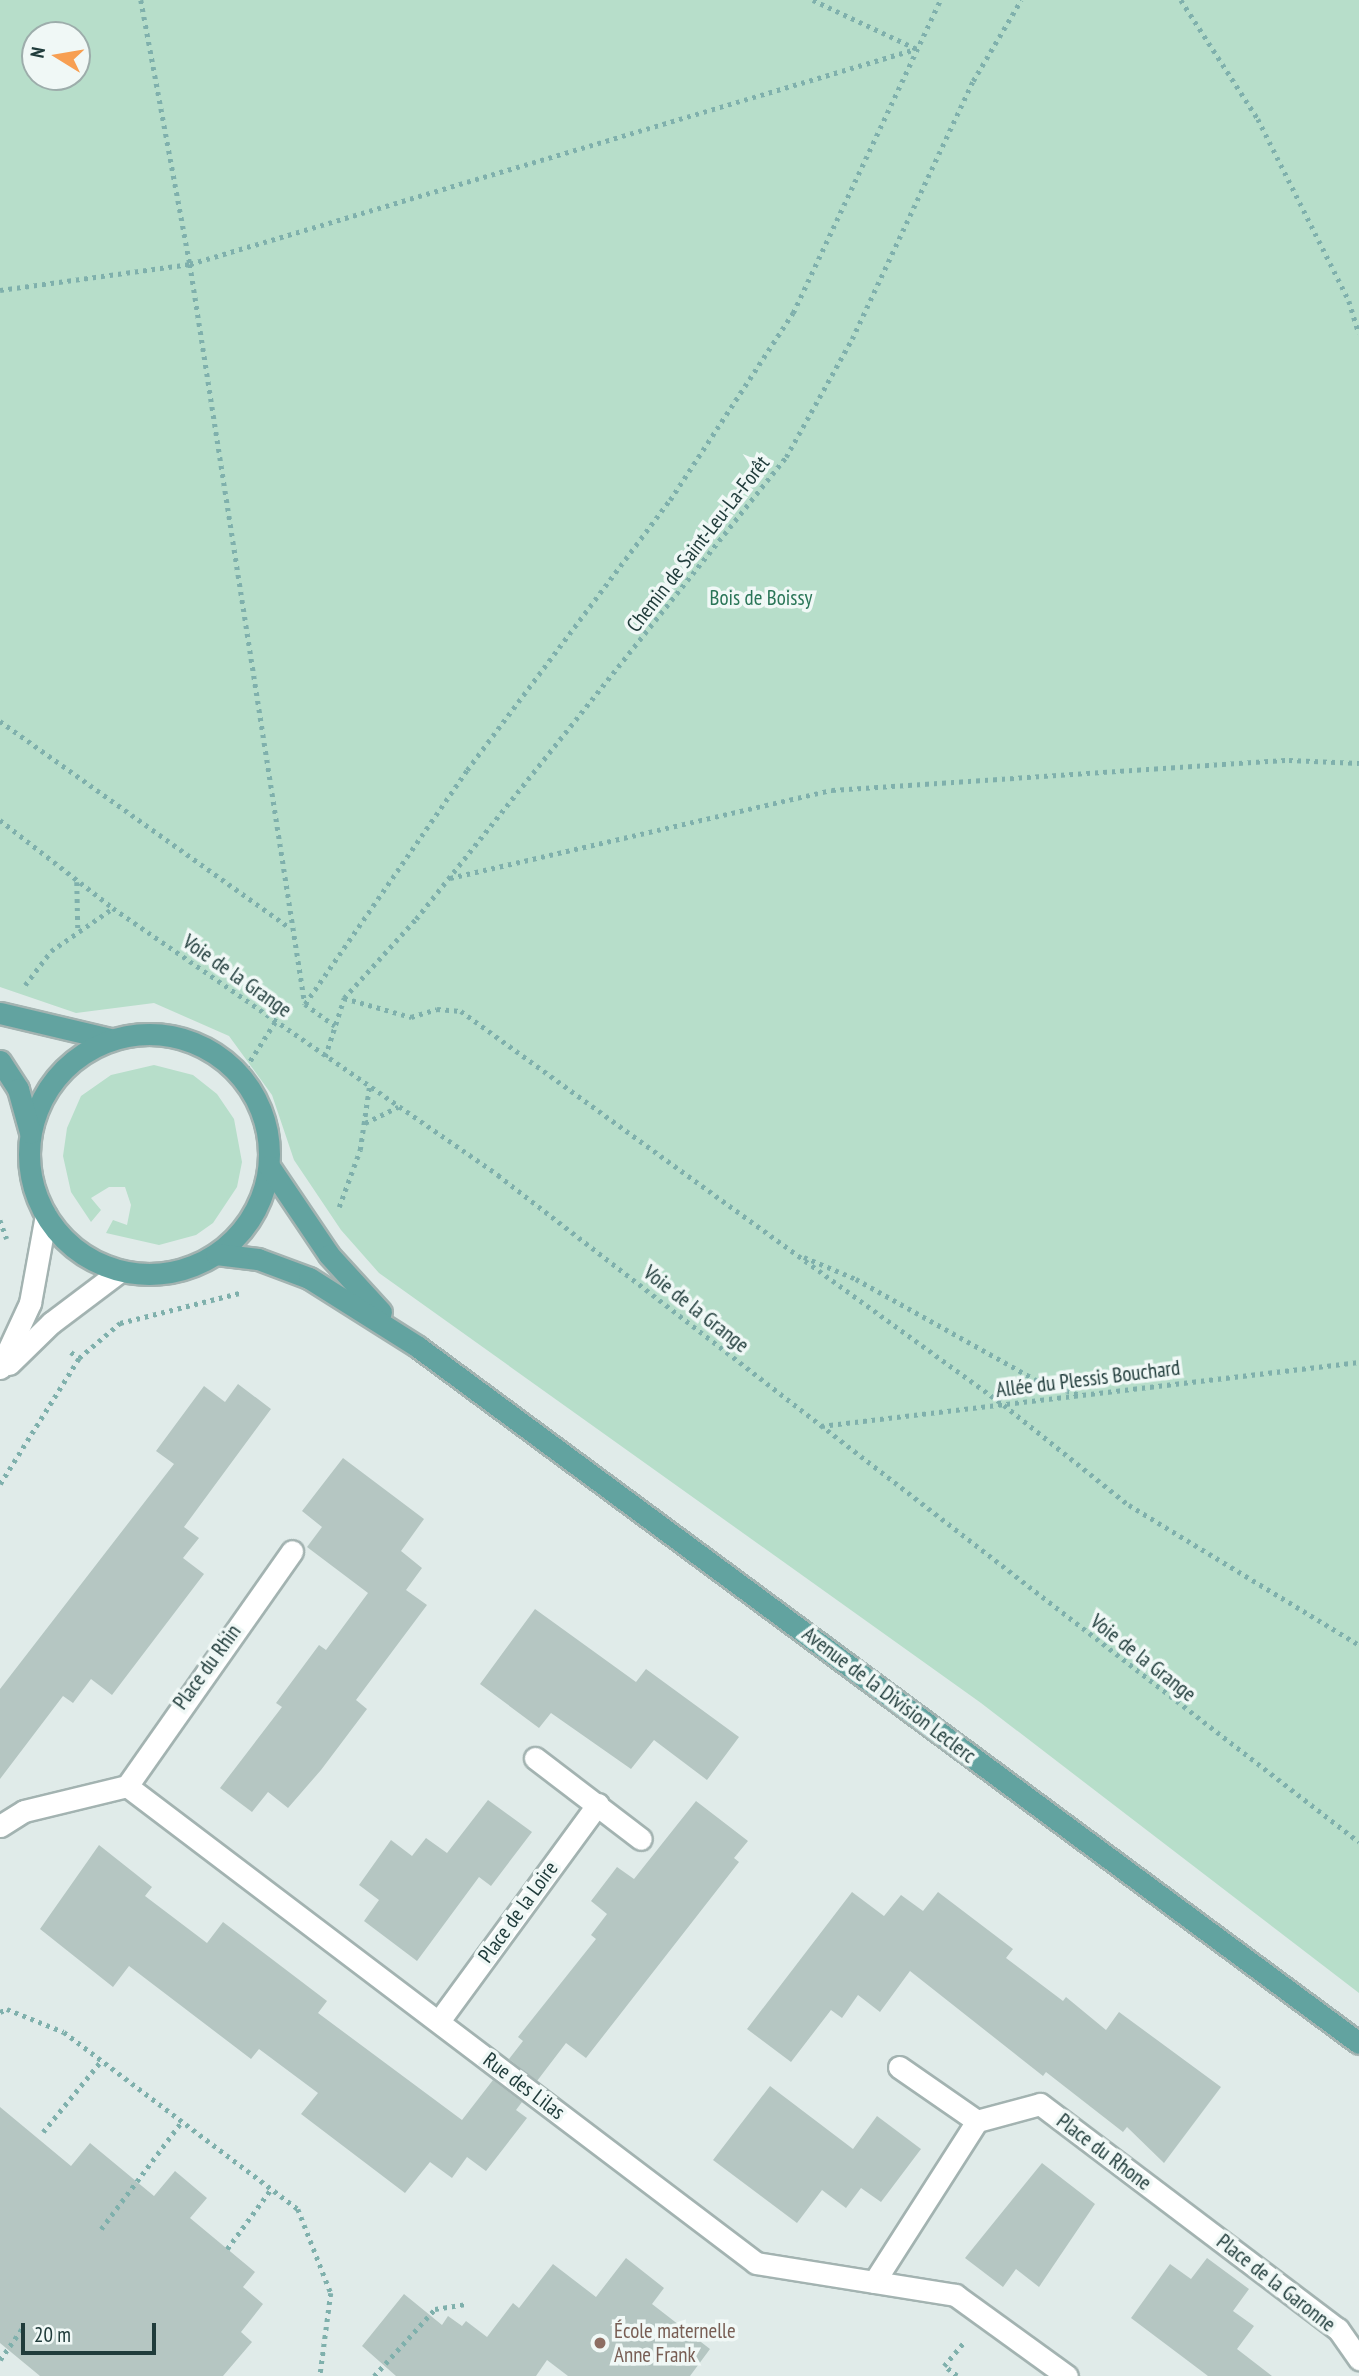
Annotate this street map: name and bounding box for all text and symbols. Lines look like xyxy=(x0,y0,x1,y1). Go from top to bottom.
north arrow xyxy=(21,21,91,91)
text: N xyxy=(25,45,50,60)
street label: Chemin de Saint-Leu-La-Forêt xyxy=(621,451,775,637)
park label: Bois de Boissy xyxy=(710,585,812,611)
street label: Voie de la Grange xyxy=(178,929,296,1023)
street label: Voie de la Grange xyxy=(638,1260,754,1358)
street label: Allée du Plessis Bouchard xyxy=(994,1355,1182,1403)
street label: Voie de la Grange xyxy=(1085,1609,1201,1707)
street label: Place du Rhin xyxy=(168,1620,246,1714)
street label: Avenue de la Division Leclerc xyxy=(797,1622,981,1768)
street label: Place de la Loire xyxy=(473,1857,563,1967)
street label: Rue des Lilas xyxy=(478,2047,570,2125)
street label: Place du Rhone xyxy=(1052,2108,1156,2196)
street label: Place de la Garonne xyxy=(1212,2229,1340,2337)
scale bar xyxy=(24,2310,159,2354)
place label: École maternelle Anne Frank xyxy=(614,2318,736,2368)
text: 20 m xyxy=(34,2321,71,2348)
marker: École maternelle Anne Frank xyxy=(592,2335,608,2351)

